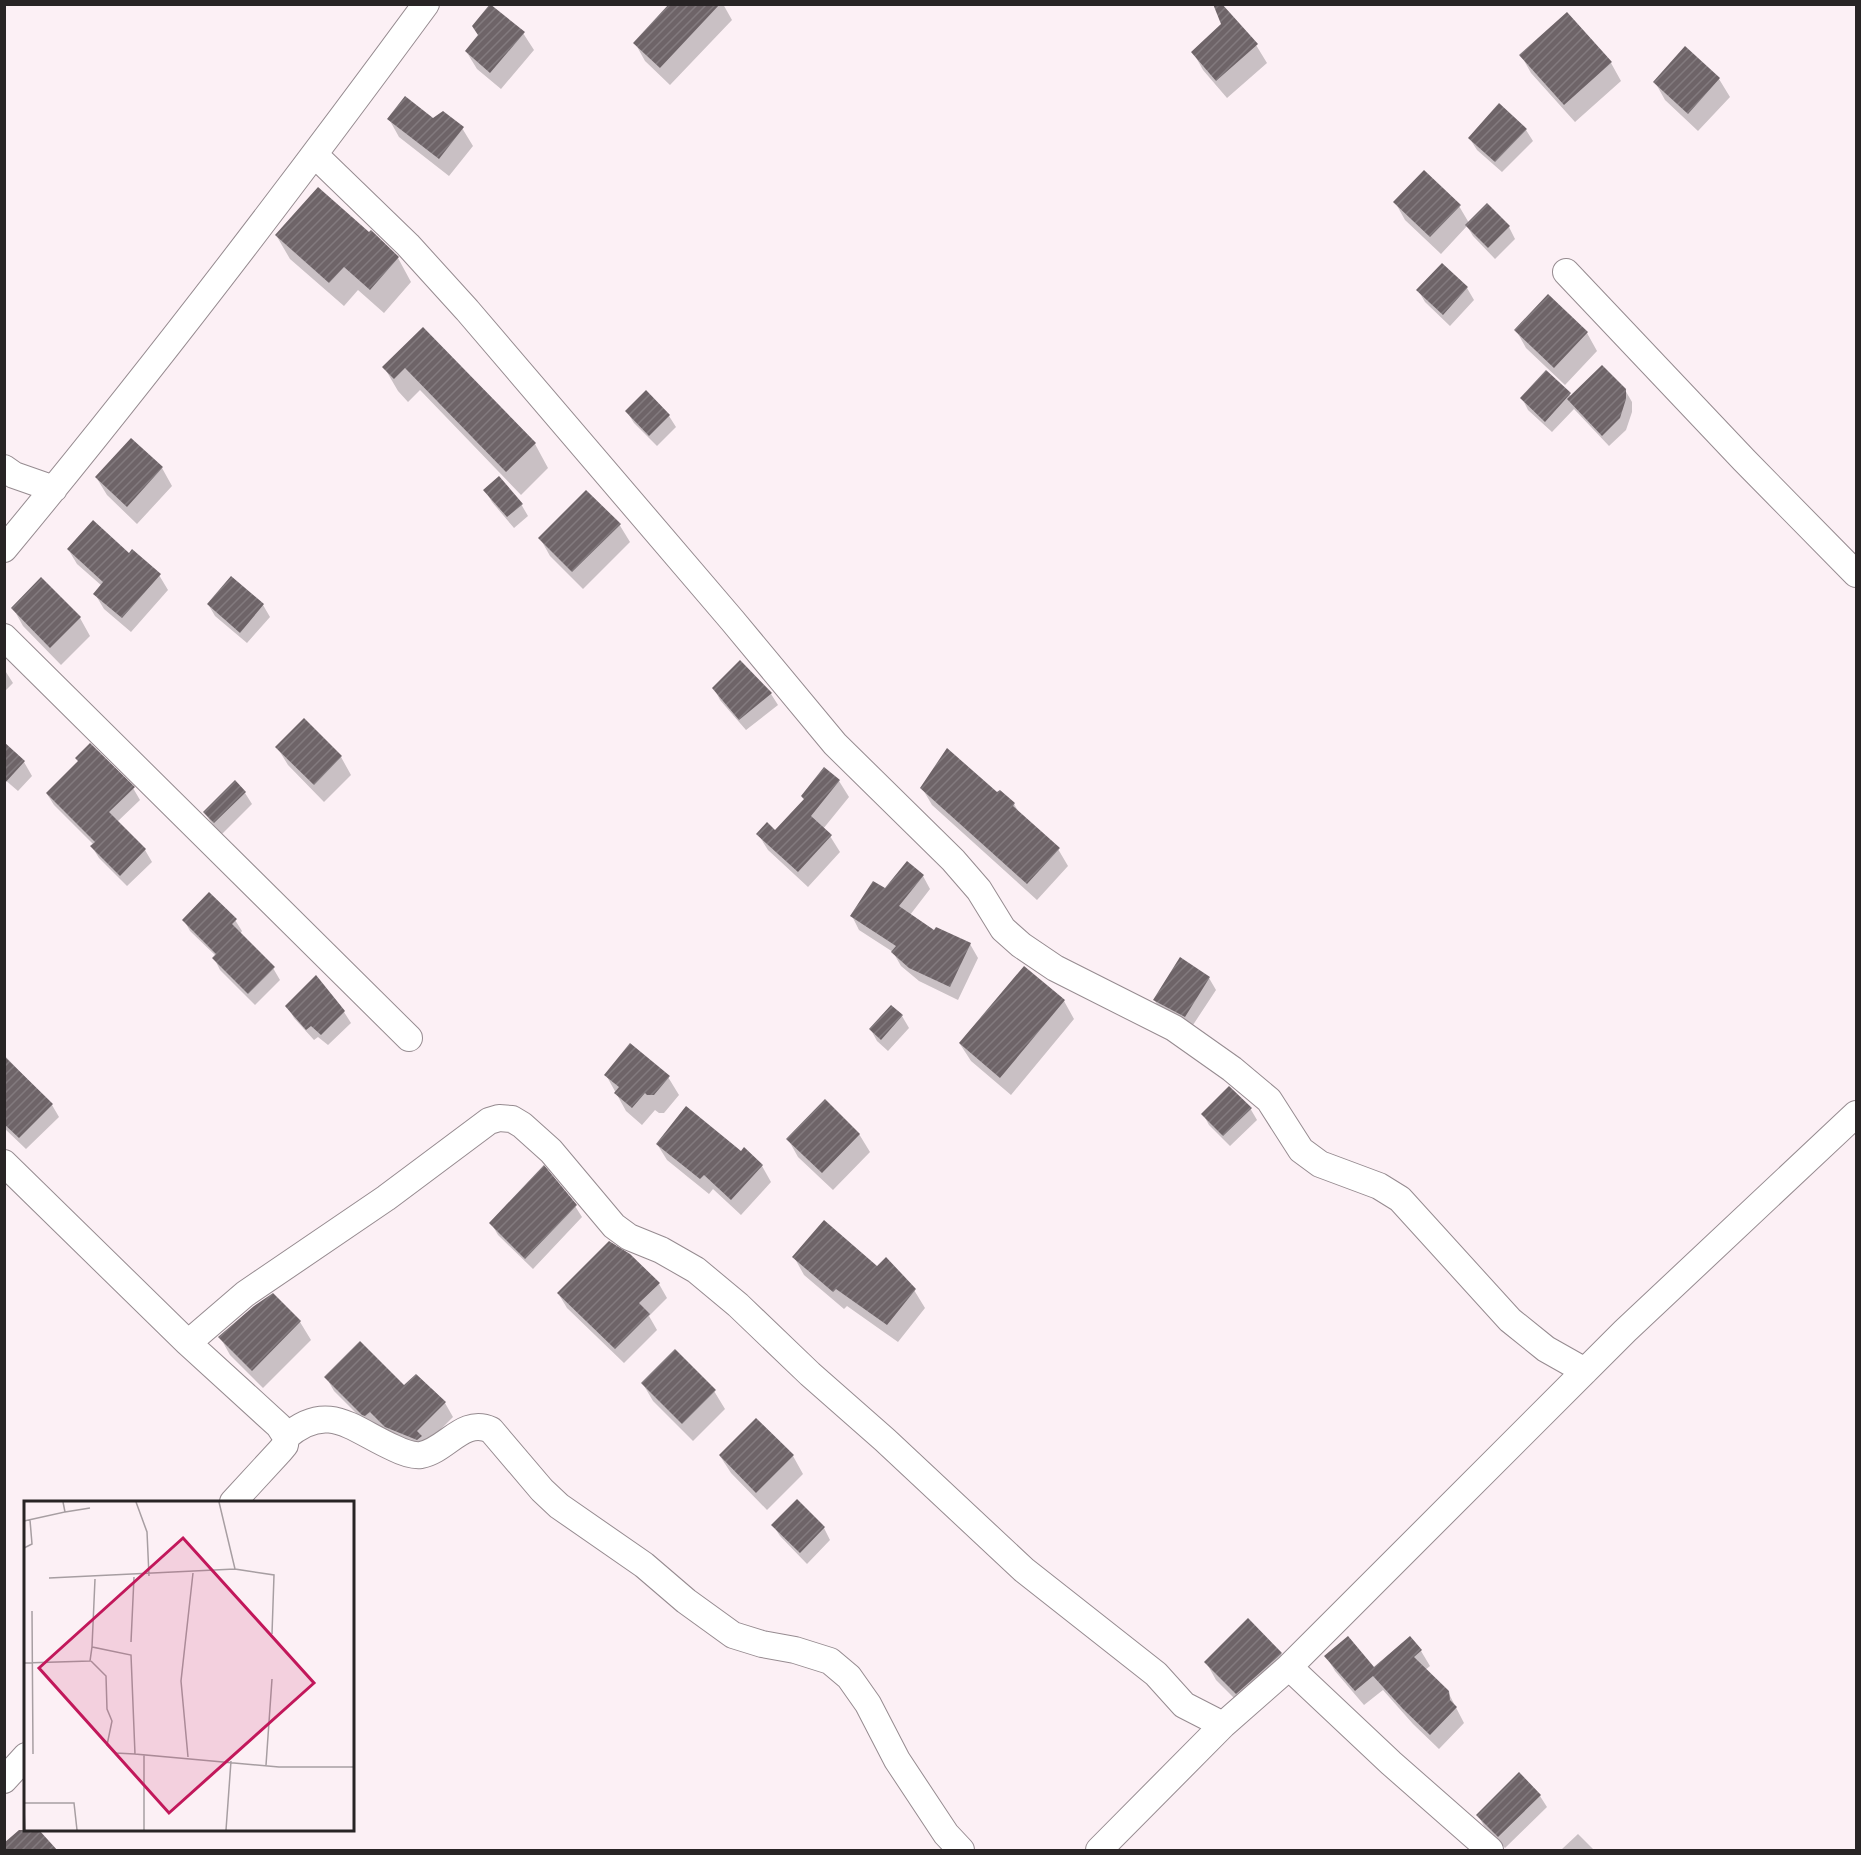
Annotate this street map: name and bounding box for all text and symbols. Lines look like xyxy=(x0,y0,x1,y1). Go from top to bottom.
inset map xyxy=(24,1501,354,1831)

